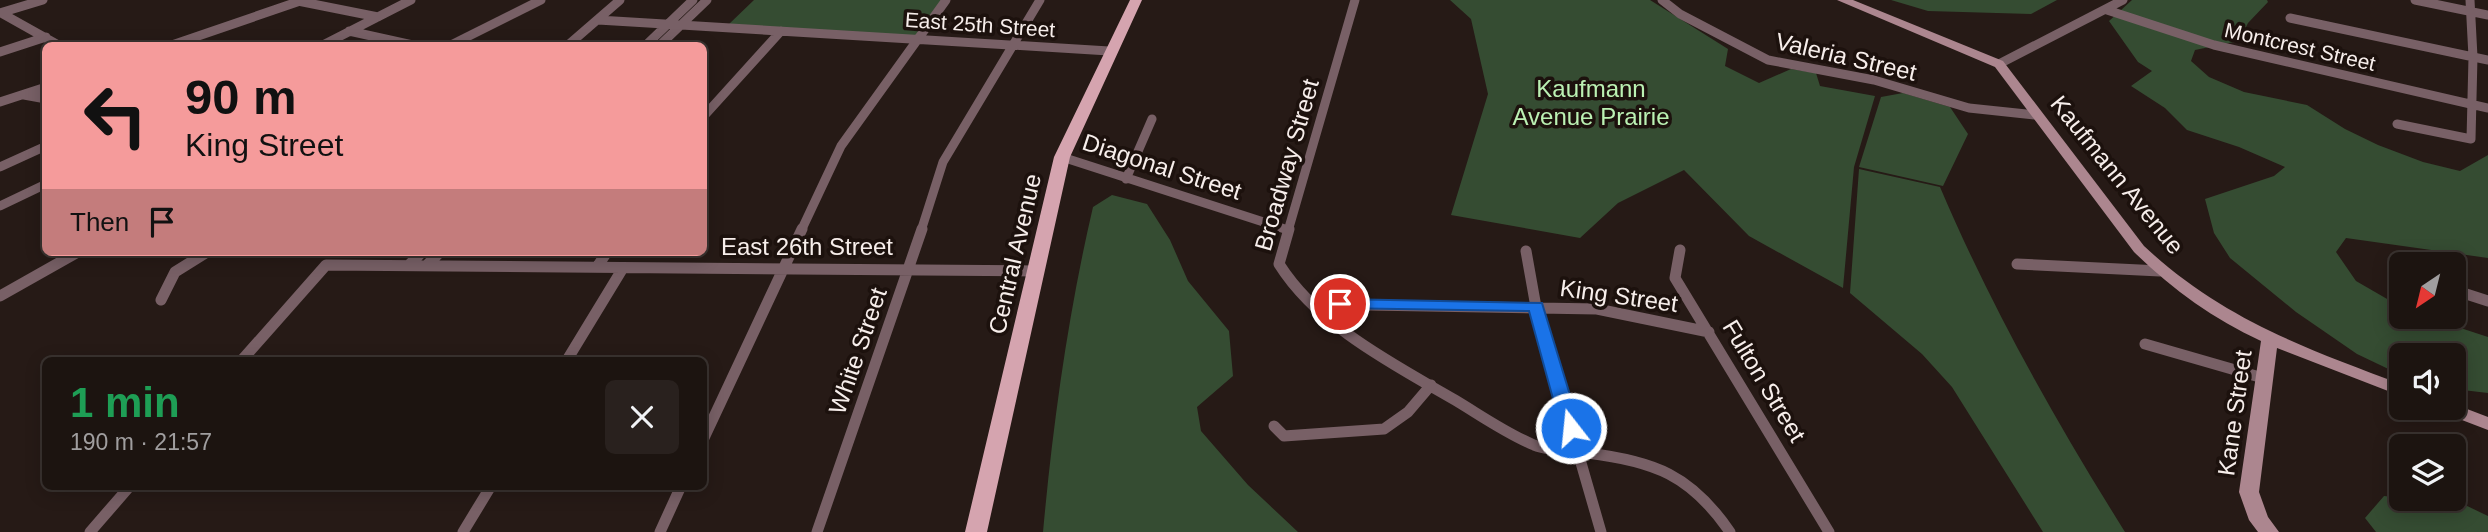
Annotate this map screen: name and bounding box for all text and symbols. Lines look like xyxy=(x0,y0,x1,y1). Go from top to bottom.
street label: East 25th Street xyxy=(904,8,1056,41)
street label: Montcrest Street xyxy=(2222,18,2378,75)
street label: Valeria Street xyxy=(1773,27,1919,86)
icon: left xyxy=(70,70,161,161)
text: 90 m xyxy=(185,70,297,124)
park label: Kaufmann Avenue Prairie xyxy=(1513,75,1669,130)
street label: Broadway Street xyxy=(1249,76,1324,254)
street label: Kaufmann Avenue xyxy=(2045,90,2189,259)
text: King Street xyxy=(185,127,343,163)
street label: Diagonal Street xyxy=(1079,128,1245,205)
street label: Central Avenue xyxy=(983,171,1046,337)
icon: arrive xyxy=(143,203,181,241)
text: Then xyxy=(70,207,129,237)
street label: East 26th Street xyxy=(721,233,893,260)
north arrow xyxy=(2389,252,2466,329)
map controls xyxy=(2389,252,2466,511)
pin xyxy=(1310,274,1370,334)
street label: King Street xyxy=(1558,274,1680,317)
street label: White Street xyxy=(823,284,892,418)
icon: arrive xyxy=(1321,285,1359,323)
street label: Fulton Street xyxy=(1717,315,1812,447)
button: sound xyxy=(2389,343,2466,420)
street label: Kane Street xyxy=(2212,348,2257,478)
text: 1 min xyxy=(70,379,180,426)
button: close xyxy=(605,380,679,454)
position arrow xyxy=(1534,391,1608,465)
text: 190 m · 21:57 xyxy=(70,429,212,455)
button: layers xyxy=(2389,434,2466,511)

